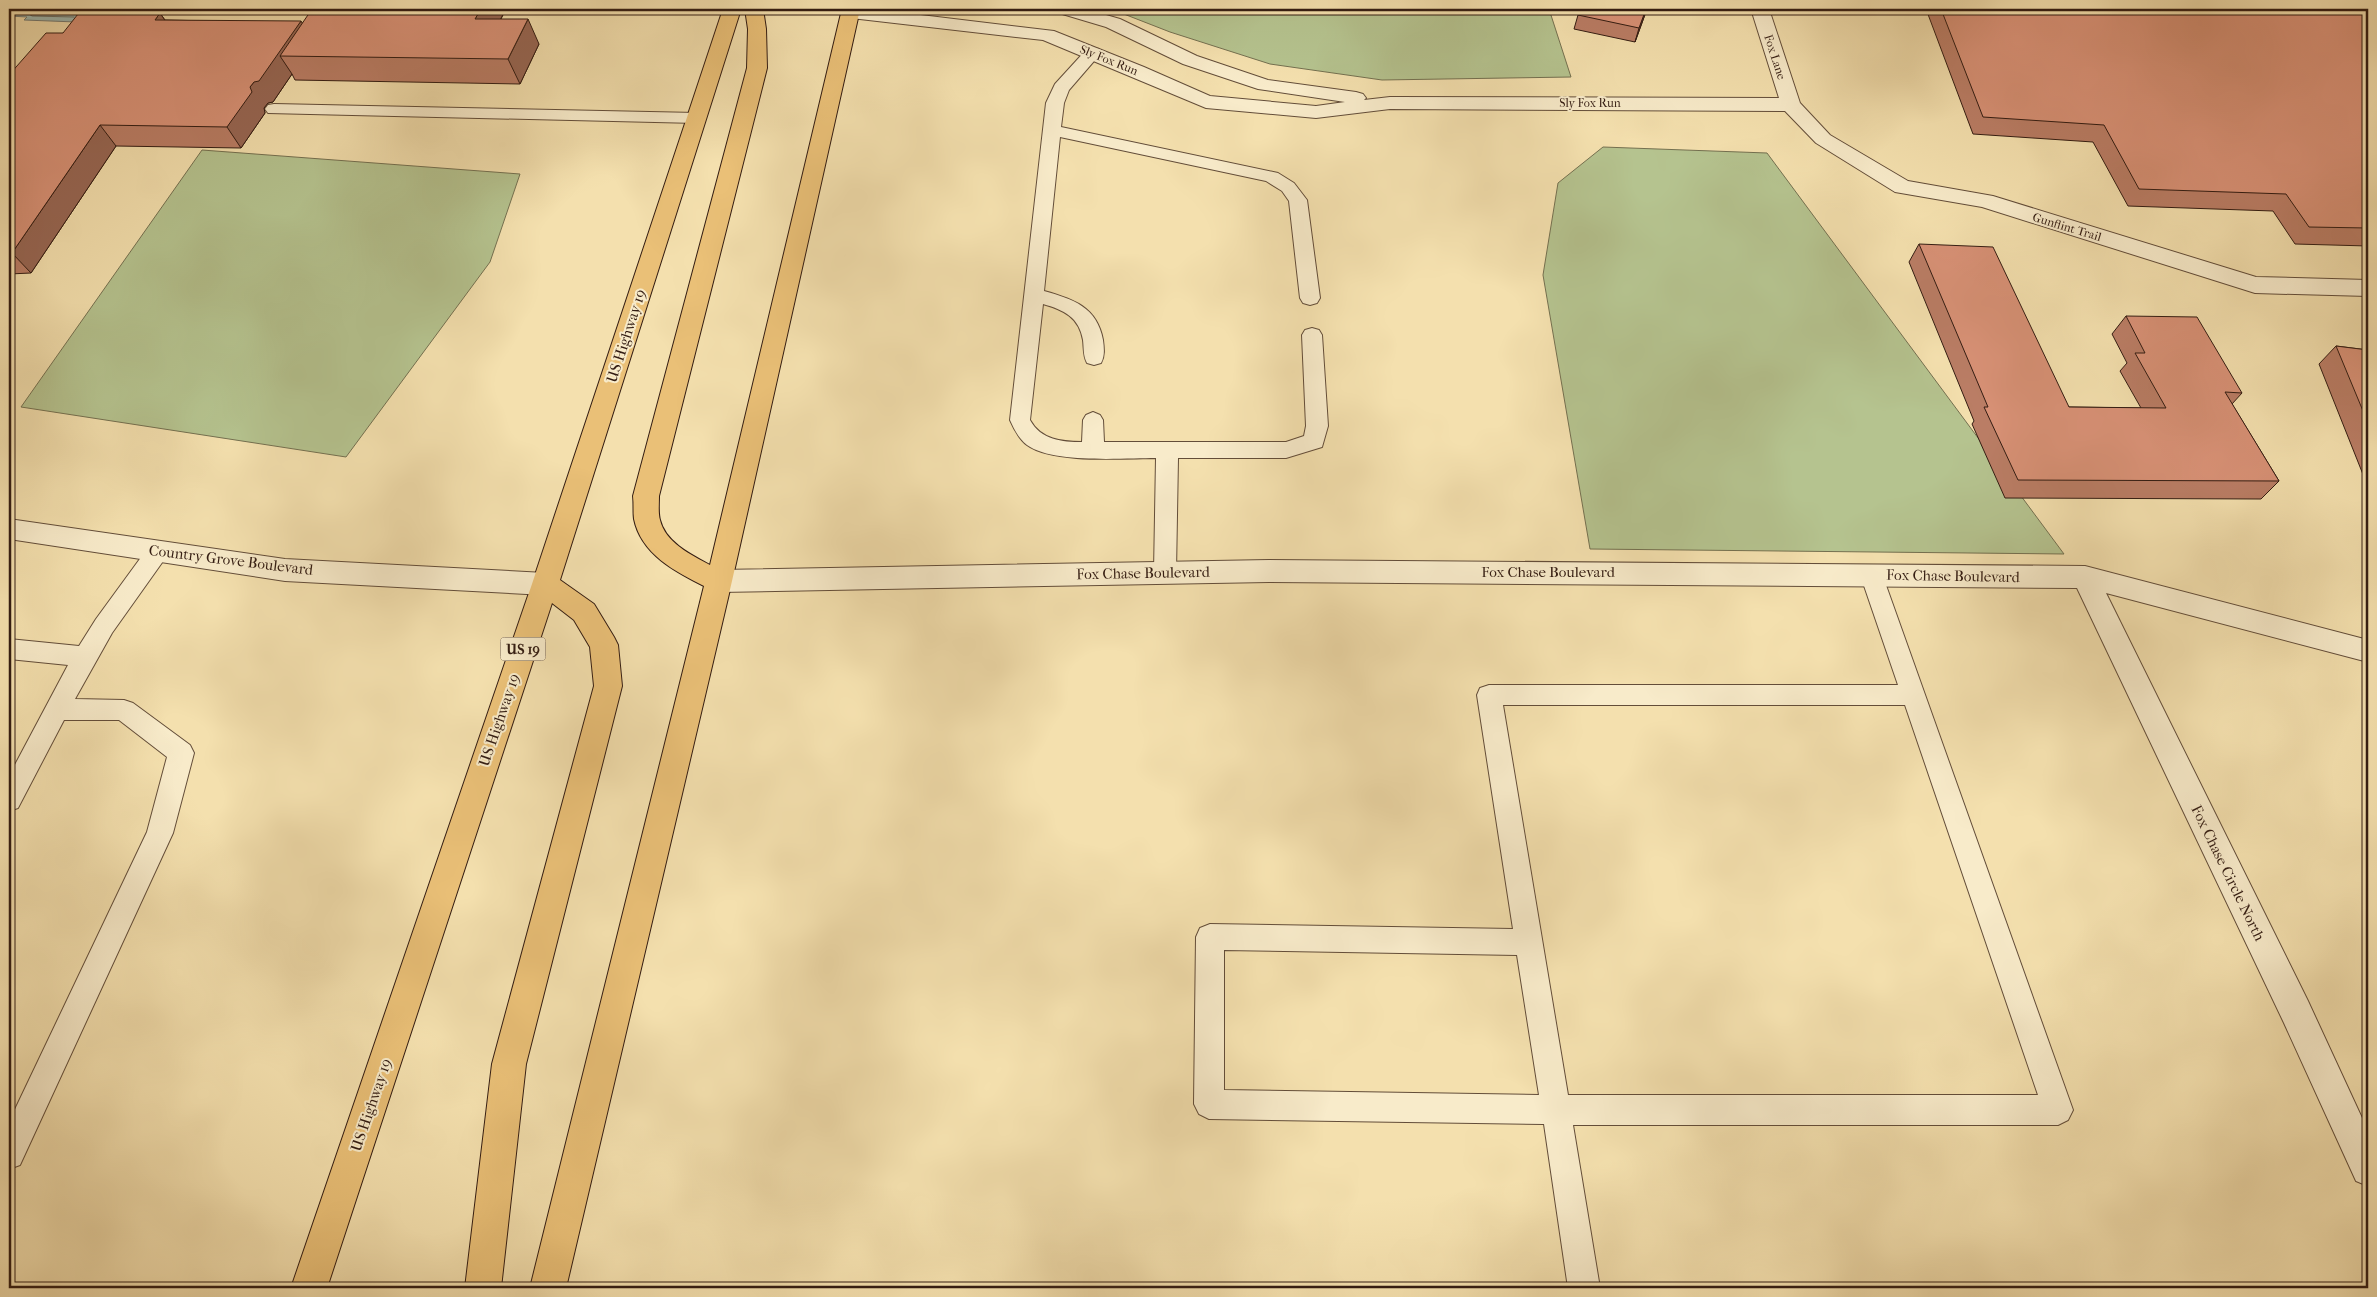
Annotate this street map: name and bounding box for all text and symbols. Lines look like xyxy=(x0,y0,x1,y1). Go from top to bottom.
street label: Fox Lane xyxy=(1761,33,1789,81)
street label: Sly Fox Run xyxy=(1078,42,1140,78)
street label: Sly Fox Run xyxy=(1559,96,1621,110)
street label: Gunflint Trail xyxy=(2031,210,2104,244)
street label: US Highway 19 xyxy=(602,287,650,385)
street label: Country Grove Boulevard xyxy=(148,541,315,579)
street label: Fox Chase Boulevard xyxy=(1076,563,1211,583)
street label: Fox Chase Boulevard xyxy=(1481,563,1616,581)
street label: Fox Chase Boulevard xyxy=(1886,566,2021,586)
road number: US 19 xyxy=(500,638,546,661)
street label: US Highway 19 xyxy=(475,671,523,769)
street label: Fox Chase Circle North xyxy=(2187,802,2269,944)
street label: US Highway 19 xyxy=(347,1056,395,1154)

